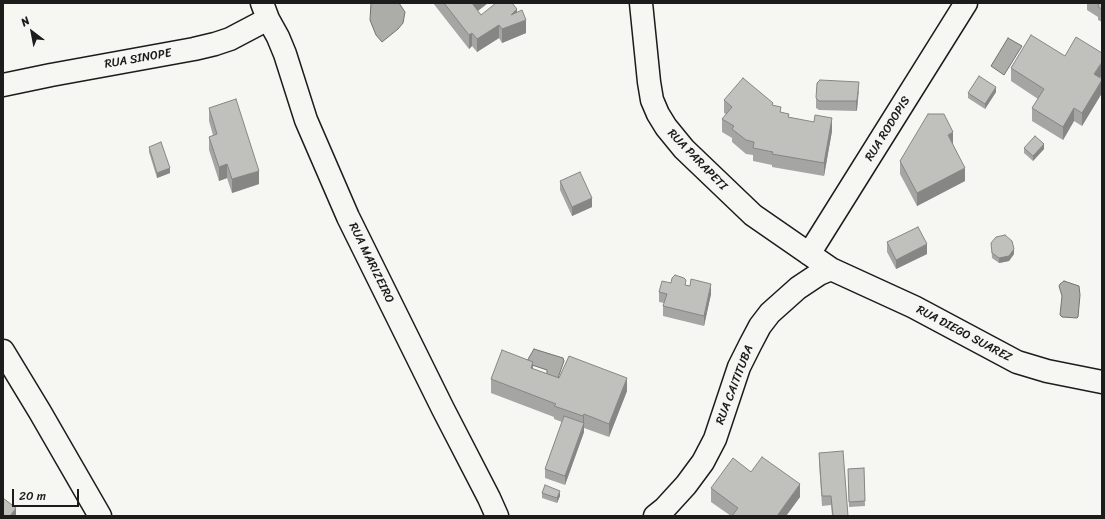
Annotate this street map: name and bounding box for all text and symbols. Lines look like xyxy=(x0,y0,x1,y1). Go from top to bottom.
text: N xyxy=(17,11,34,31)
north arrow xyxy=(12,12,52,52)
street label: RUA SINOPE xyxy=(103,46,173,72)
street label: RUA RODOPIS xyxy=(862,94,914,164)
street label: RUA PARAPETI xyxy=(664,126,730,194)
street label: RUA MARIZEIRO xyxy=(345,220,397,306)
street label: RUA DIEGO SUAREZ xyxy=(914,303,1014,365)
street label: RUA CAITITUBA xyxy=(713,343,757,427)
scale bar xyxy=(14,481,81,507)
text: 20 m xyxy=(19,485,46,507)

